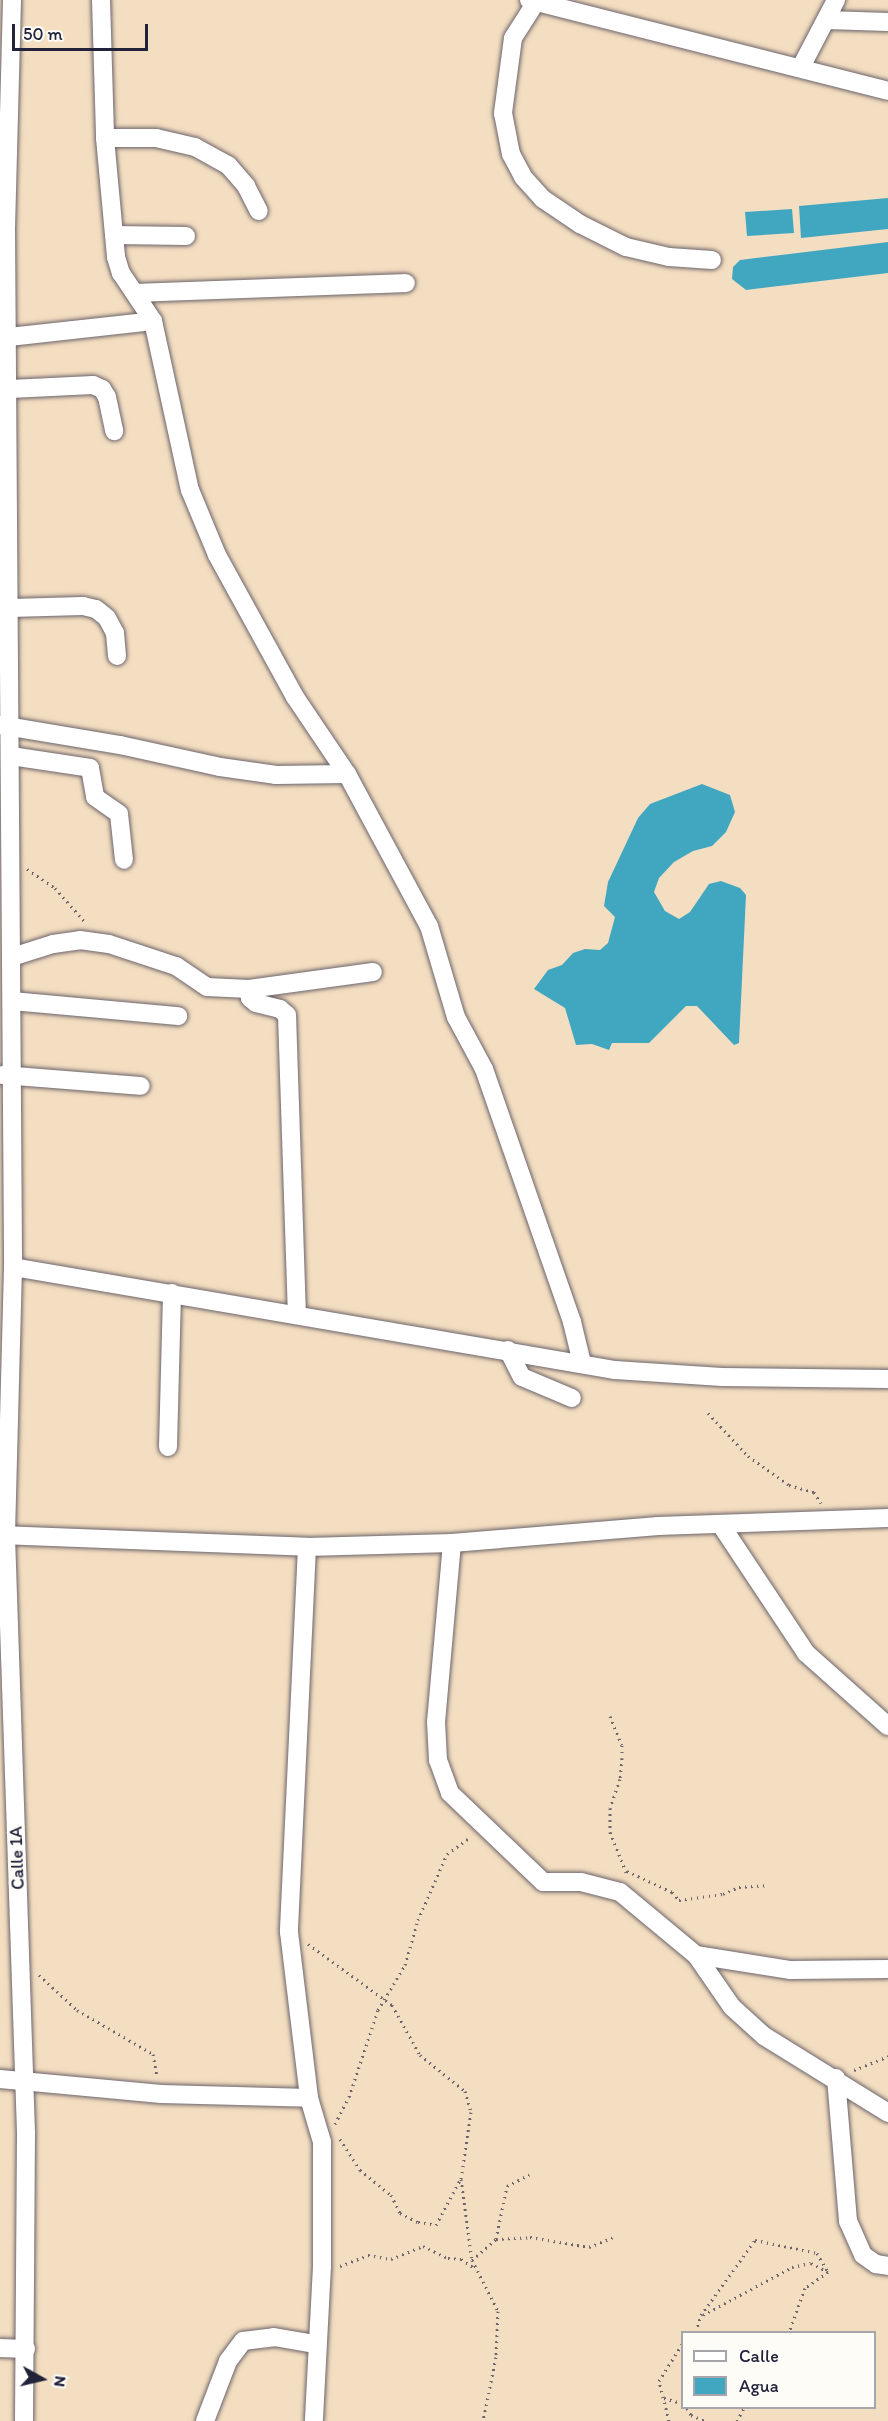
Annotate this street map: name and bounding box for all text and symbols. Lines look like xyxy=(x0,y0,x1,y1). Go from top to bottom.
scale bar xyxy=(15,12,152,50)
text: 50 m xyxy=(23,23,63,45)
street label: Calle 1A xyxy=(5,1826,29,1890)
legend xyxy=(681,2331,876,2409)
text: Calle xyxy=(739,2345,779,2367)
north arrow xyxy=(12,2349,72,2409)
text: N xyxy=(50,2375,70,2388)
text: Agua xyxy=(739,2375,779,2397)

